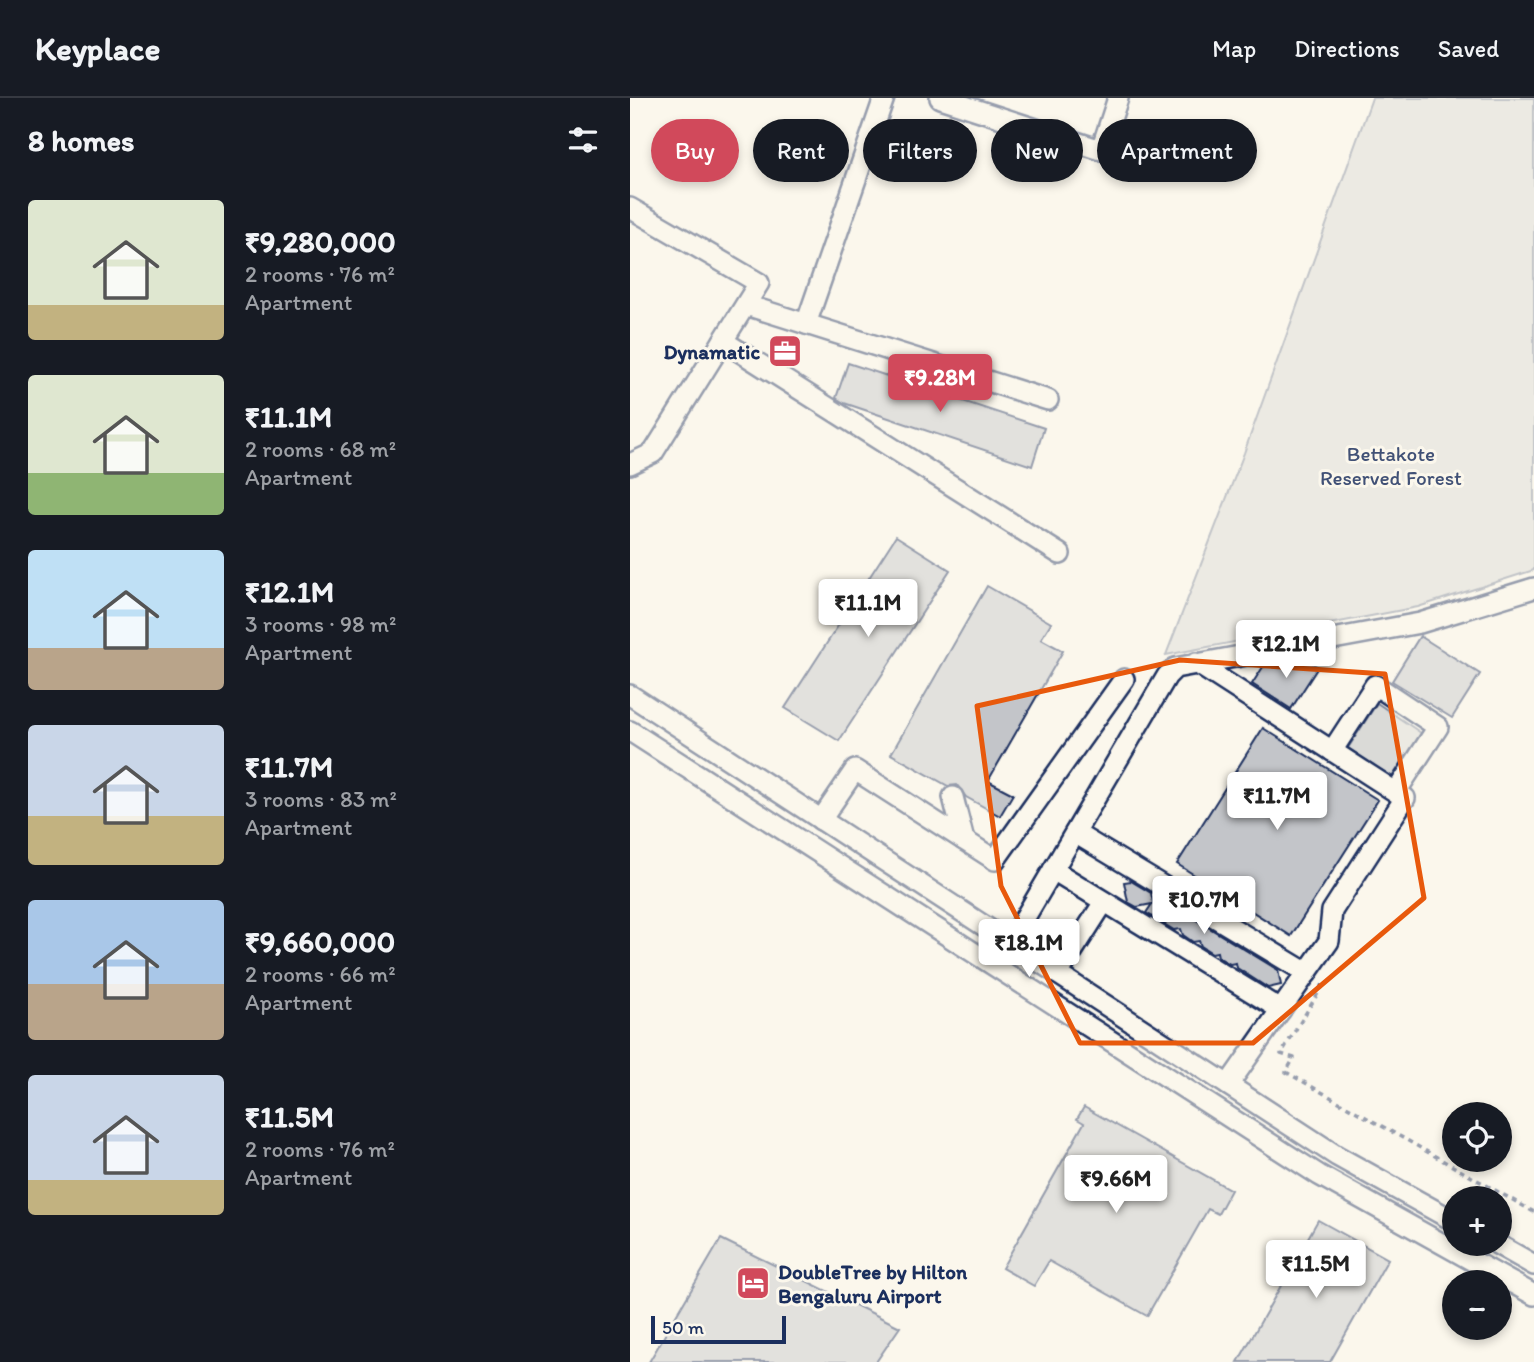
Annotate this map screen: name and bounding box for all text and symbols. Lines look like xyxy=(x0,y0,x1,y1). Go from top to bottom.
text: Keyplace xyxy=(35,29,160,68)
text: Map xyxy=(1212,34,1256,63)
text: Directions xyxy=(1294,34,1400,63)
text: Saved xyxy=(1438,34,1499,63)
chip: Buy xyxy=(651,119,739,182)
chip: Rent xyxy=(753,119,849,182)
chip: Filters xyxy=(863,119,977,182)
chip: New xyxy=(991,119,1083,182)
chip: Apartment xyxy=(1097,119,1257,182)
icon: filters xyxy=(564,121,602,159)
text: 8 homes xyxy=(28,122,135,159)
text: ₹9,280,000 xyxy=(245,223,396,260)
icon: home xyxy=(84,228,168,312)
text: 2 rooms · 76 m² xyxy=(245,260,395,288)
text: Apartment xyxy=(245,288,352,316)
office icon: Dynamatic xyxy=(766,332,804,370)
place label: Dynamatic xyxy=(663,339,760,365)
pin: ₹9.28M xyxy=(883,354,997,414)
text: ₹9.28M xyxy=(904,363,976,391)
text: ₹11.1M xyxy=(245,398,332,435)
icon: home xyxy=(84,403,168,487)
text: 2 rooms · 68 m² xyxy=(245,435,396,463)
park label: Bettakote Reserved Forest xyxy=(1320,441,1462,490)
text: Apartment xyxy=(245,463,352,491)
text: ₹12.1M xyxy=(245,573,334,610)
icon: home xyxy=(84,578,168,662)
pin: ₹11.1M xyxy=(811,580,925,639)
text: ₹11.1M xyxy=(835,588,901,616)
text: 3 rooms · 98 m² xyxy=(245,610,396,638)
pin: ₹12.1M xyxy=(1229,620,1343,680)
text: ₹12.1M xyxy=(1252,629,1320,657)
text: Apartment xyxy=(245,638,352,666)
text: ₹11.7M xyxy=(245,748,333,785)
icon: home xyxy=(84,753,168,837)
pin: ₹11.7M xyxy=(1220,772,1334,832)
text: ₹11.7M xyxy=(1243,781,1311,809)
text: 3 rooms · 83 m² xyxy=(245,785,397,813)
text: Apartment xyxy=(245,813,352,841)
pin: ₹10.7M xyxy=(1147,876,1261,936)
text: ₹10.7M xyxy=(1168,885,1240,913)
pin: ₹18.1M xyxy=(972,920,1086,979)
text: ₹9,660,000 xyxy=(245,923,395,960)
icon: home xyxy=(84,928,168,1012)
text: ₹18.1M xyxy=(995,928,1063,956)
text: 2 rooms · 66 m² xyxy=(245,960,396,988)
text: Apartment xyxy=(245,988,352,1016)
text: ₹11.5M xyxy=(245,1098,334,1135)
map controls xyxy=(1442,1102,1512,1340)
button: locate xyxy=(1442,1102,1512,1172)
icon: home xyxy=(84,1103,168,1187)
text: 2 rooms · 76 m² xyxy=(245,1135,395,1163)
pin: ₹9.66M xyxy=(1059,1156,1173,1215)
text: Apartment xyxy=(245,1163,352,1191)
text: ₹9.66M xyxy=(1080,1164,1152,1192)
button: + xyxy=(1442,1186,1512,1256)
pin: ₹11.5M xyxy=(1259,1240,1373,1300)
text: ₹11.5M xyxy=(1282,1249,1350,1277)
place label: DoubleTree by Hilton Bengaluru Airport xyxy=(778,1259,968,1309)
hotel icon: DoubleTree by Hilton Bengaluru Airport xyxy=(734,1264,772,1302)
button: − xyxy=(1442,1270,1512,1340)
scale bar xyxy=(651,1313,786,1345)
text: 50 m xyxy=(662,1316,704,1339)

